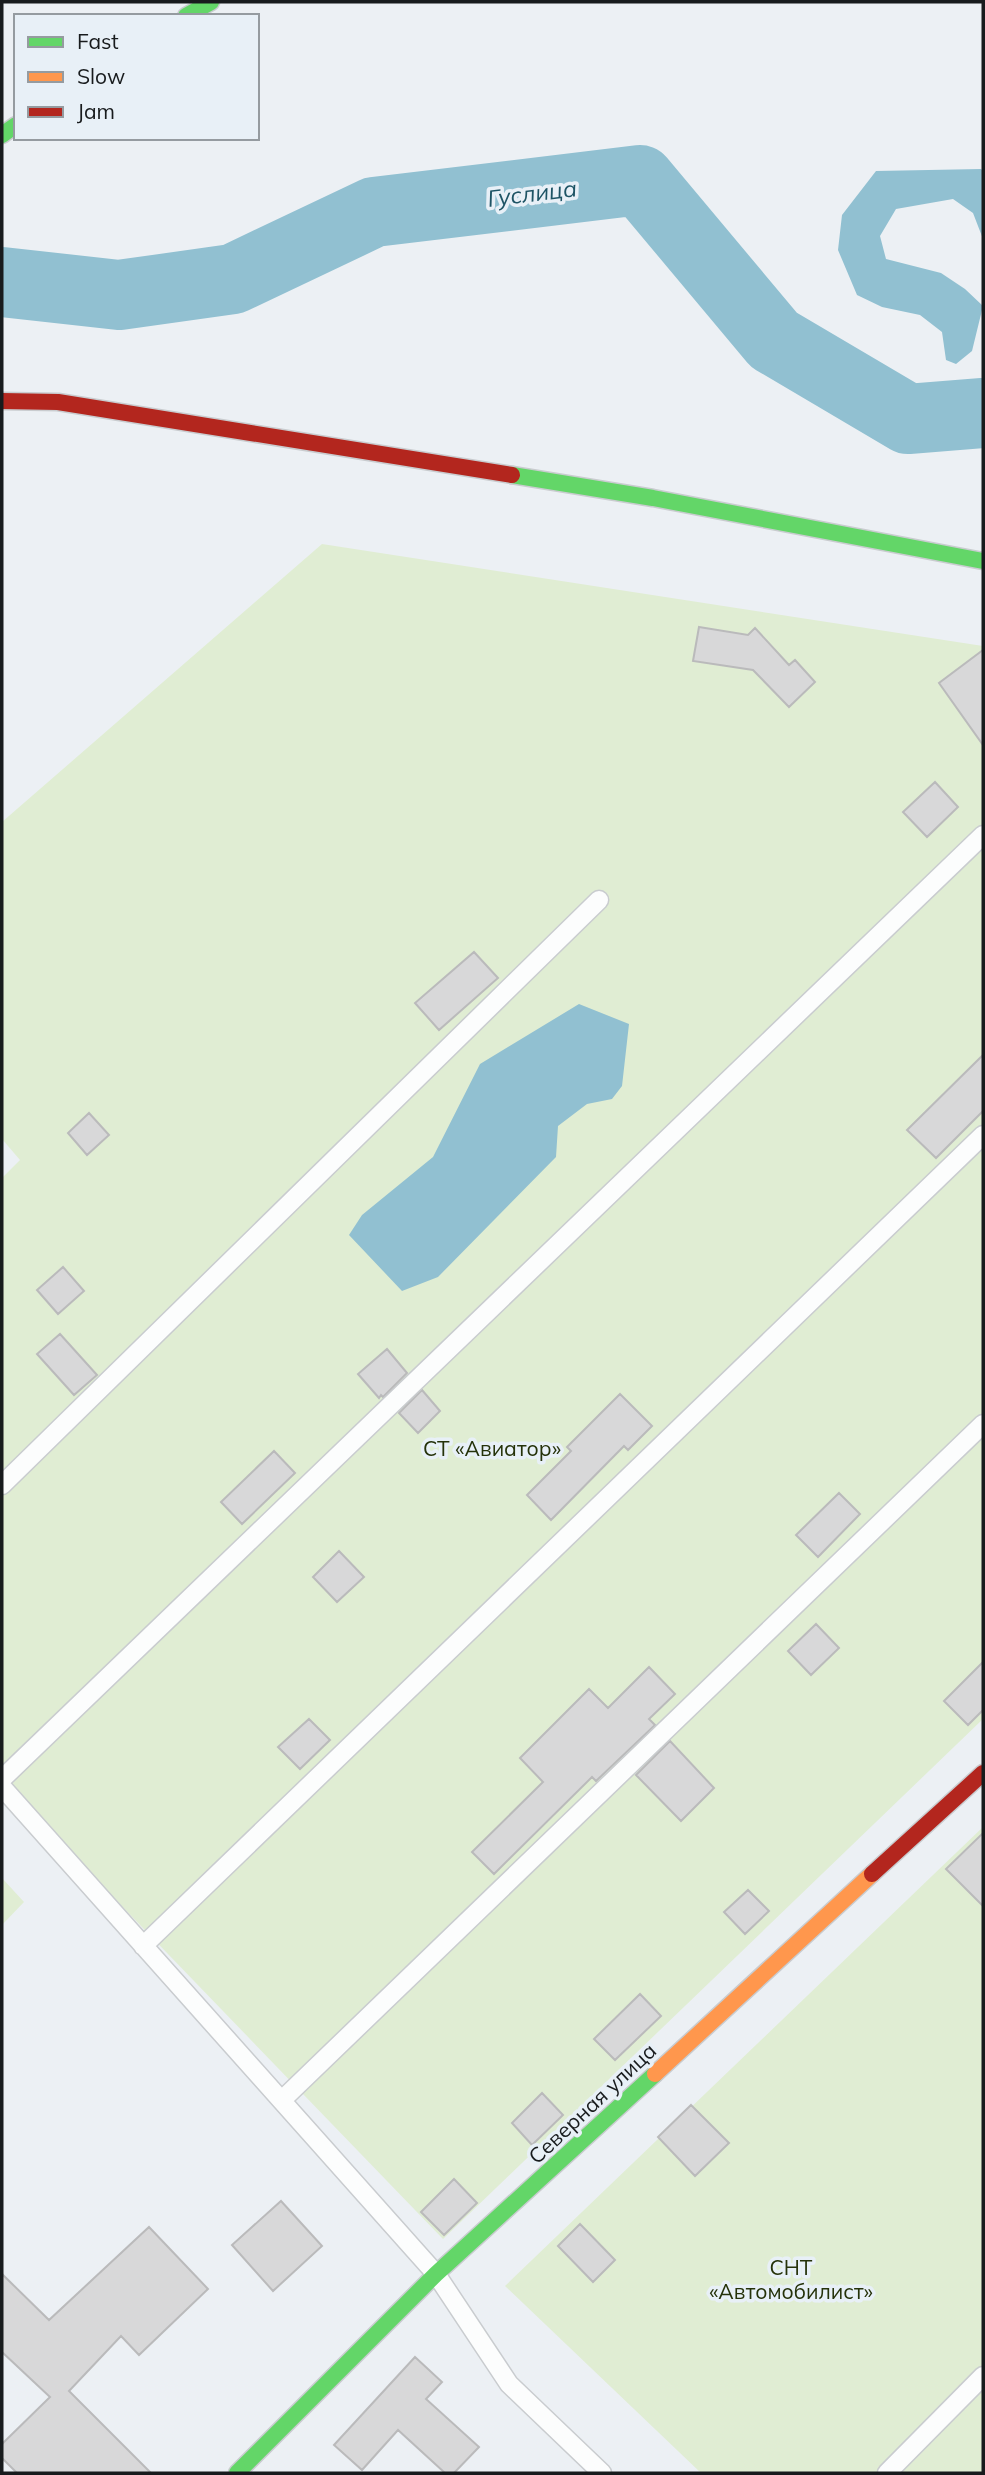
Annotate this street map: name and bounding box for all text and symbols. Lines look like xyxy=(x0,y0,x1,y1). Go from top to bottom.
legend xyxy=(14,14,259,140)
text: Fast xyxy=(77,28,119,54)
text: Slow xyxy=(77,63,125,89)
text: Jam xyxy=(77,98,115,124)
water label: Гуслица xyxy=(486,173,578,213)
park label: СТ «Авиатор» xyxy=(423,1435,561,1461)
street label: Северная улица xyxy=(523,2037,661,2169)
park label: СНТ «Автомобилист» xyxy=(709,2254,873,2304)

